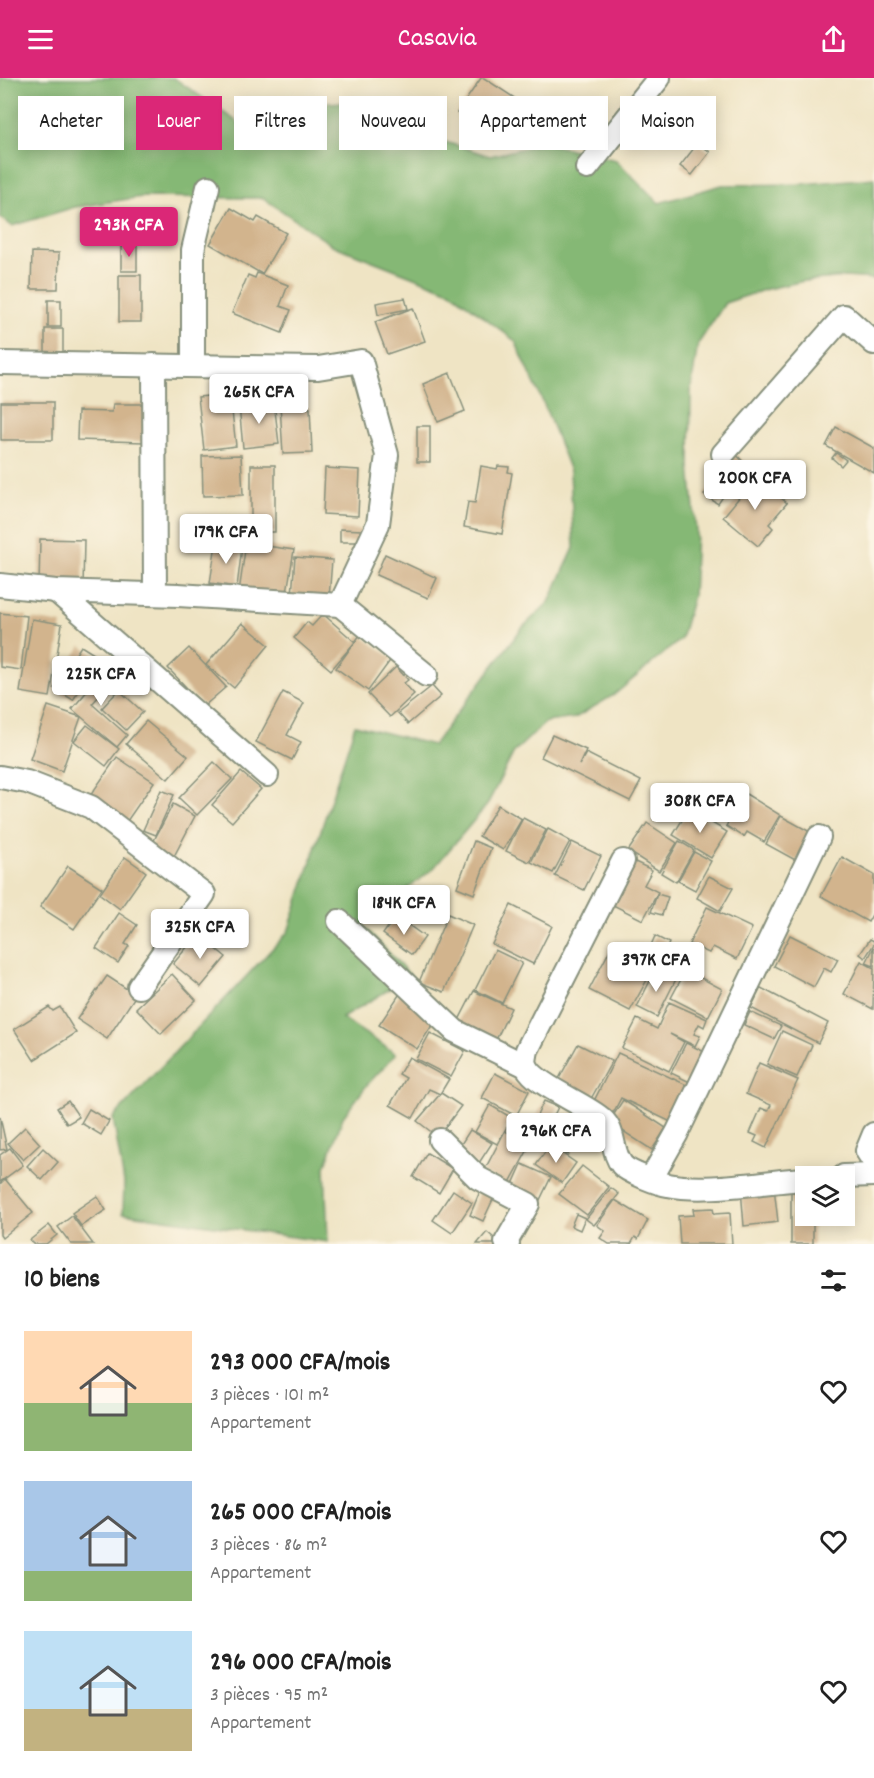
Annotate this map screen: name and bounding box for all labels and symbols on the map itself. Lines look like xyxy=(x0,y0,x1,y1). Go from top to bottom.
pin: 293K CFA xyxy=(67,207,191,258)
pin: 265K CFA xyxy=(197,374,321,425)
pin: 200K CFA xyxy=(693,460,817,511)
pin: 179K CFA xyxy=(164,514,288,565)
pin: 225K CFA xyxy=(39,656,163,707)
pin: 308K CFA xyxy=(638,783,762,834)
pin: 184K CFA xyxy=(342,885,466,936)
pin: 325K CFA xyxy=(138,909,262,960)
pin: 397K CFA xyxy=(594,942,718,993)
pin: 296K CFA xyxy=(494,1113,618,1164)

